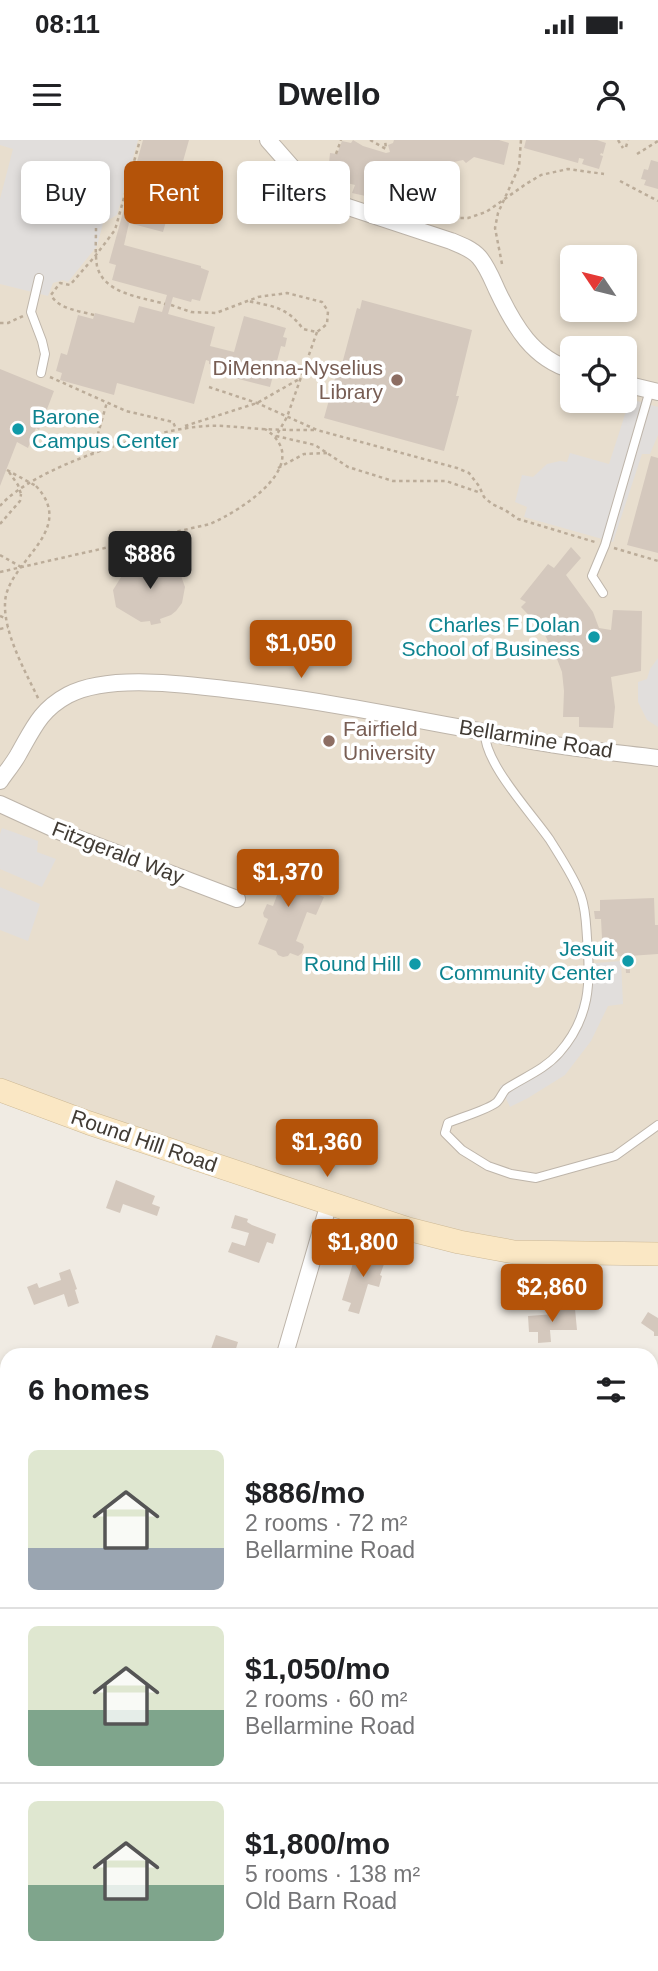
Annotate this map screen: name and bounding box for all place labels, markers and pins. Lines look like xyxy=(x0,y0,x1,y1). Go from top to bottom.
place label: DiMenna-Nyselius Library xyxy=(213,356,383,403)
marker: DiMenna-Nyselius Library xyxy=(389,372,405,388)
place label: Barone Campus Center xyxy=(32,405,179,452)
marker: Barone Campus Center xyxy=(10,421,26,437)
pin: $886 xyxy=(109,532,191,591)
place label: Charles F Dolan School of Business xyxy=(401,613,580,660)
pin: $1,050 xyxy=(244,620,358,680)
marker: Charles F Dolan School of Business xyxy=(586,629,602,645)
place label: Fairfield University xyxy=(343,717,436,764)
marker: Fairfield University xyxy=(321,733,337,749)
pin: $1,370 xyxy=(231,850,345,909)
place label: Jesuit Community Center xyxy=(439,937,614,984)
place label: Round Hill xyxy=(304,952,401,975)
marker: Jesuit Community Center xyxy=(620,953,636,969)
marker: Round Hill xyxy=(407,956,423,972)
pin: $1,360 xyxy=(270,1119,384,1179)
pin: $1,800 xyxy=(306,1220,420,1279)
pin: $2,860 xyxy=(495,1264,609,1324)

